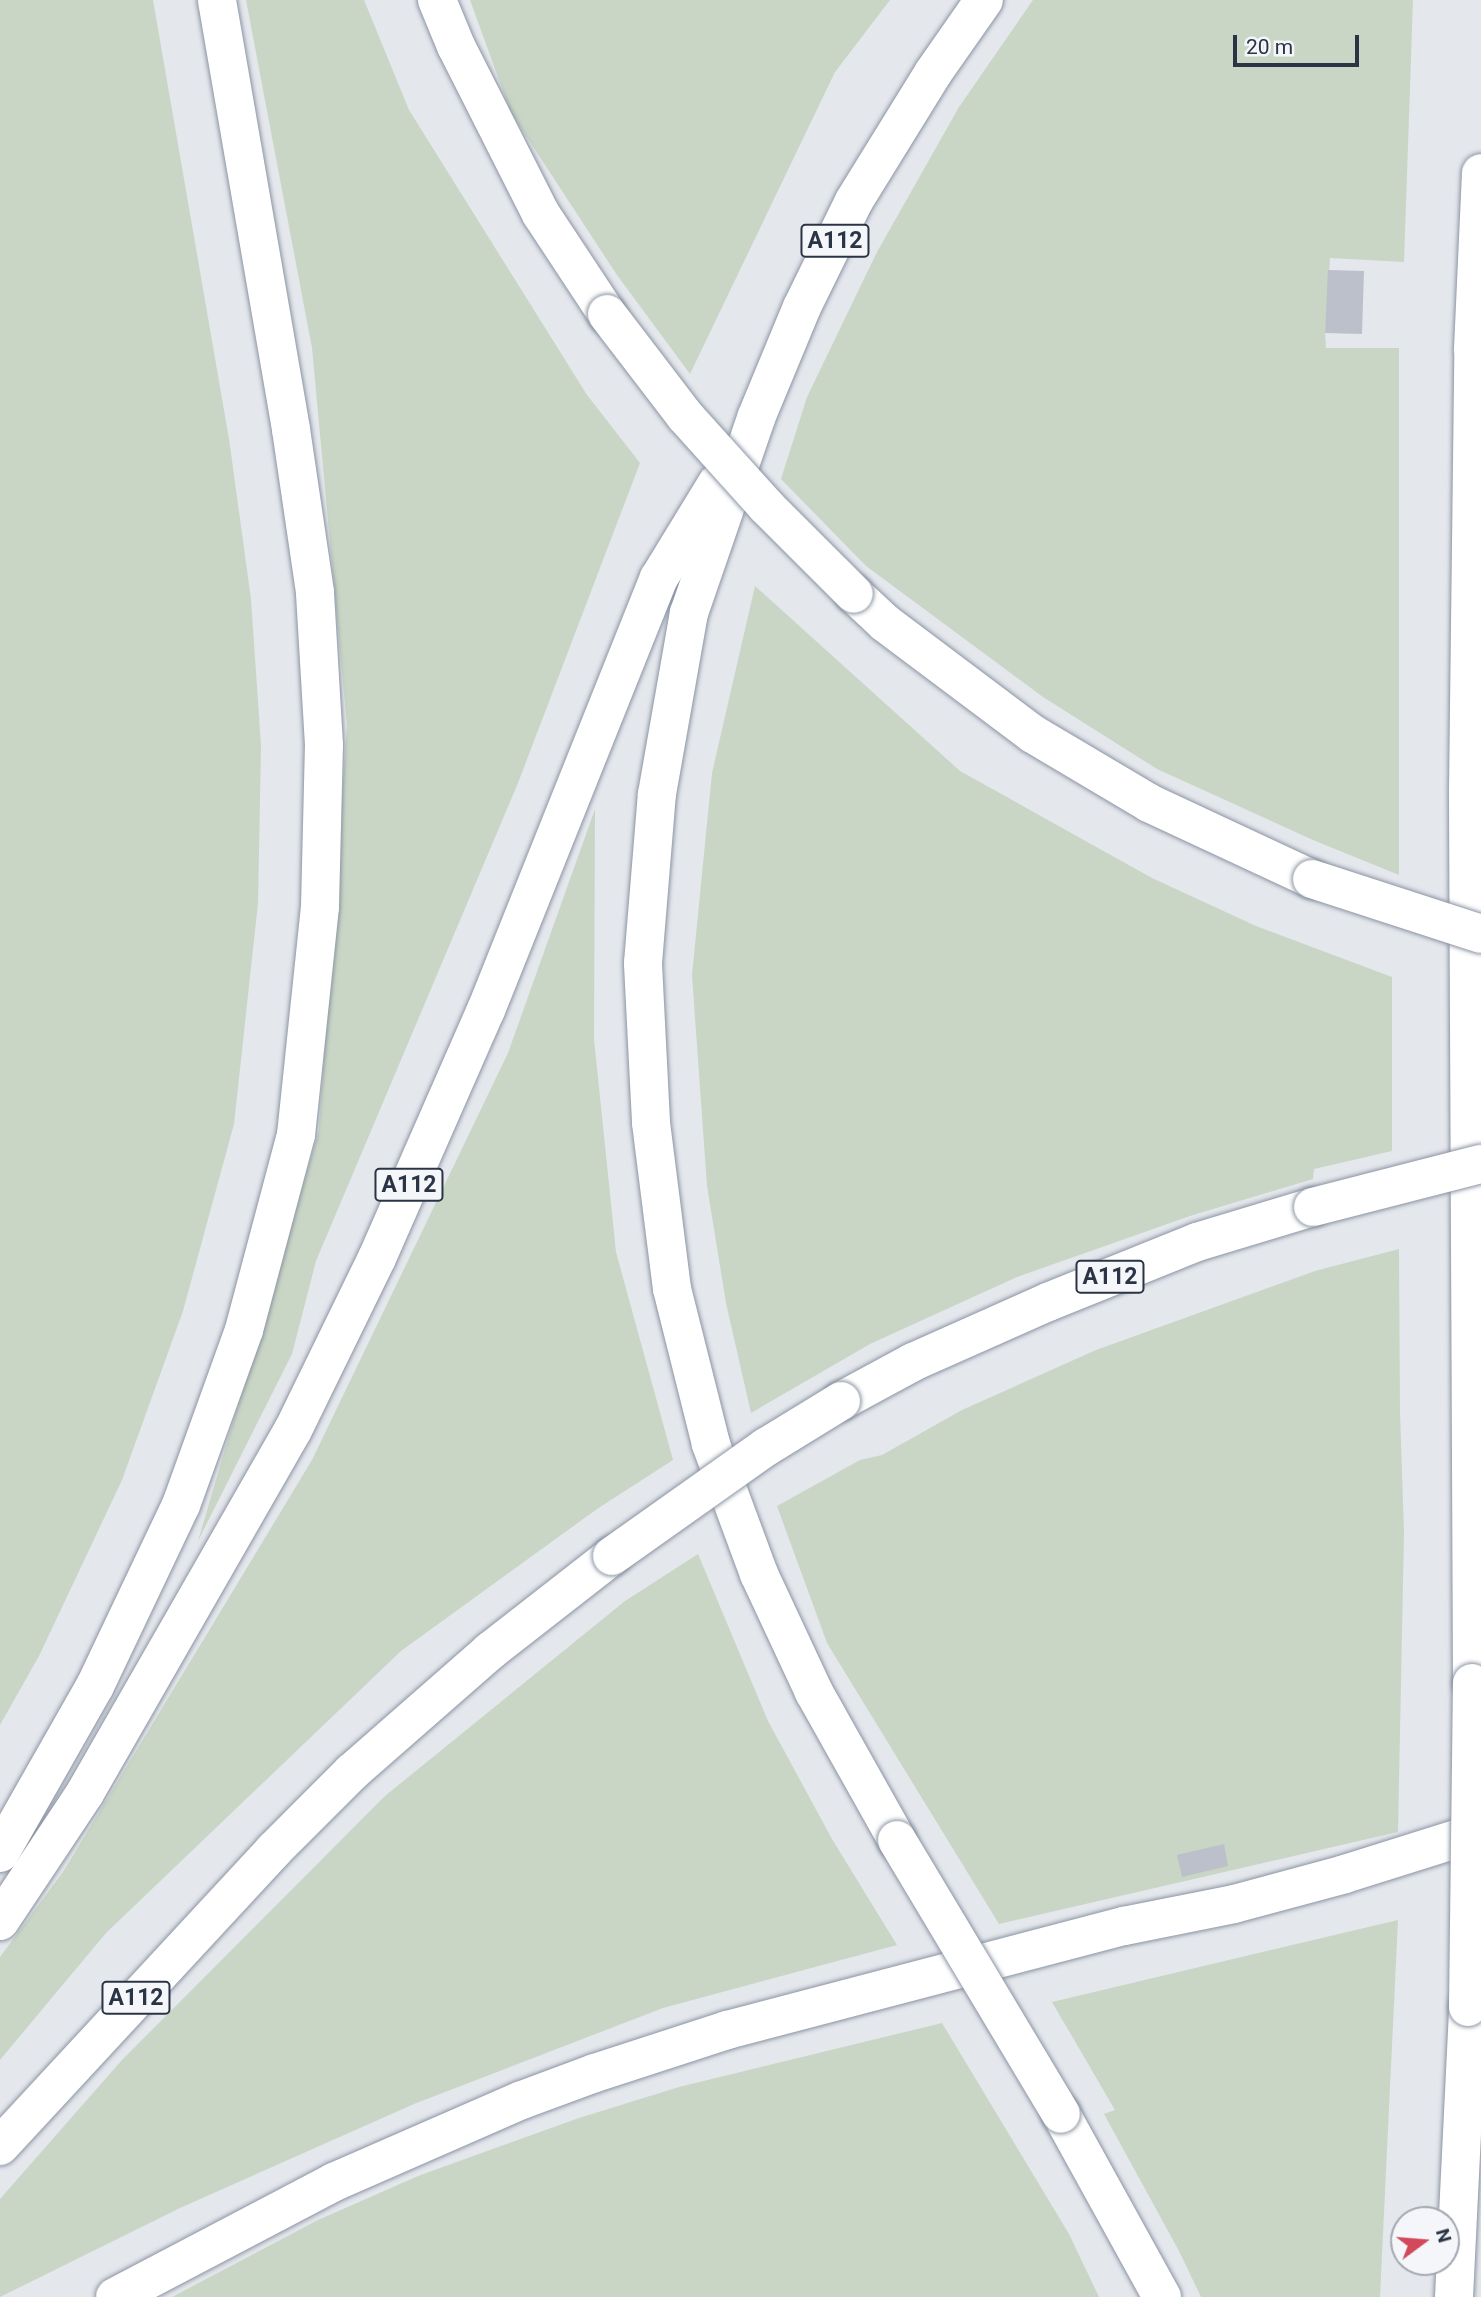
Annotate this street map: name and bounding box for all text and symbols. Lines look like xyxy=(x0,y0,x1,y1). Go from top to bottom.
scale bar xyxy=(1236,21,1362,65)
text: 20 m xyxy=(1246,35,1293,59)
road number: A112 xyxy=(800,222,870,260)
road number: A112 xyxy=(374,1166,444,1204)
road number: A112 xyxy=(1075,1258,1145,1296)
road number: A112 xyxy=(101,1979,171,2018)
north arrow xyxy=(1390,2206,1460,2276)
text: N xyxy=(1431,2226,1457,2245)

